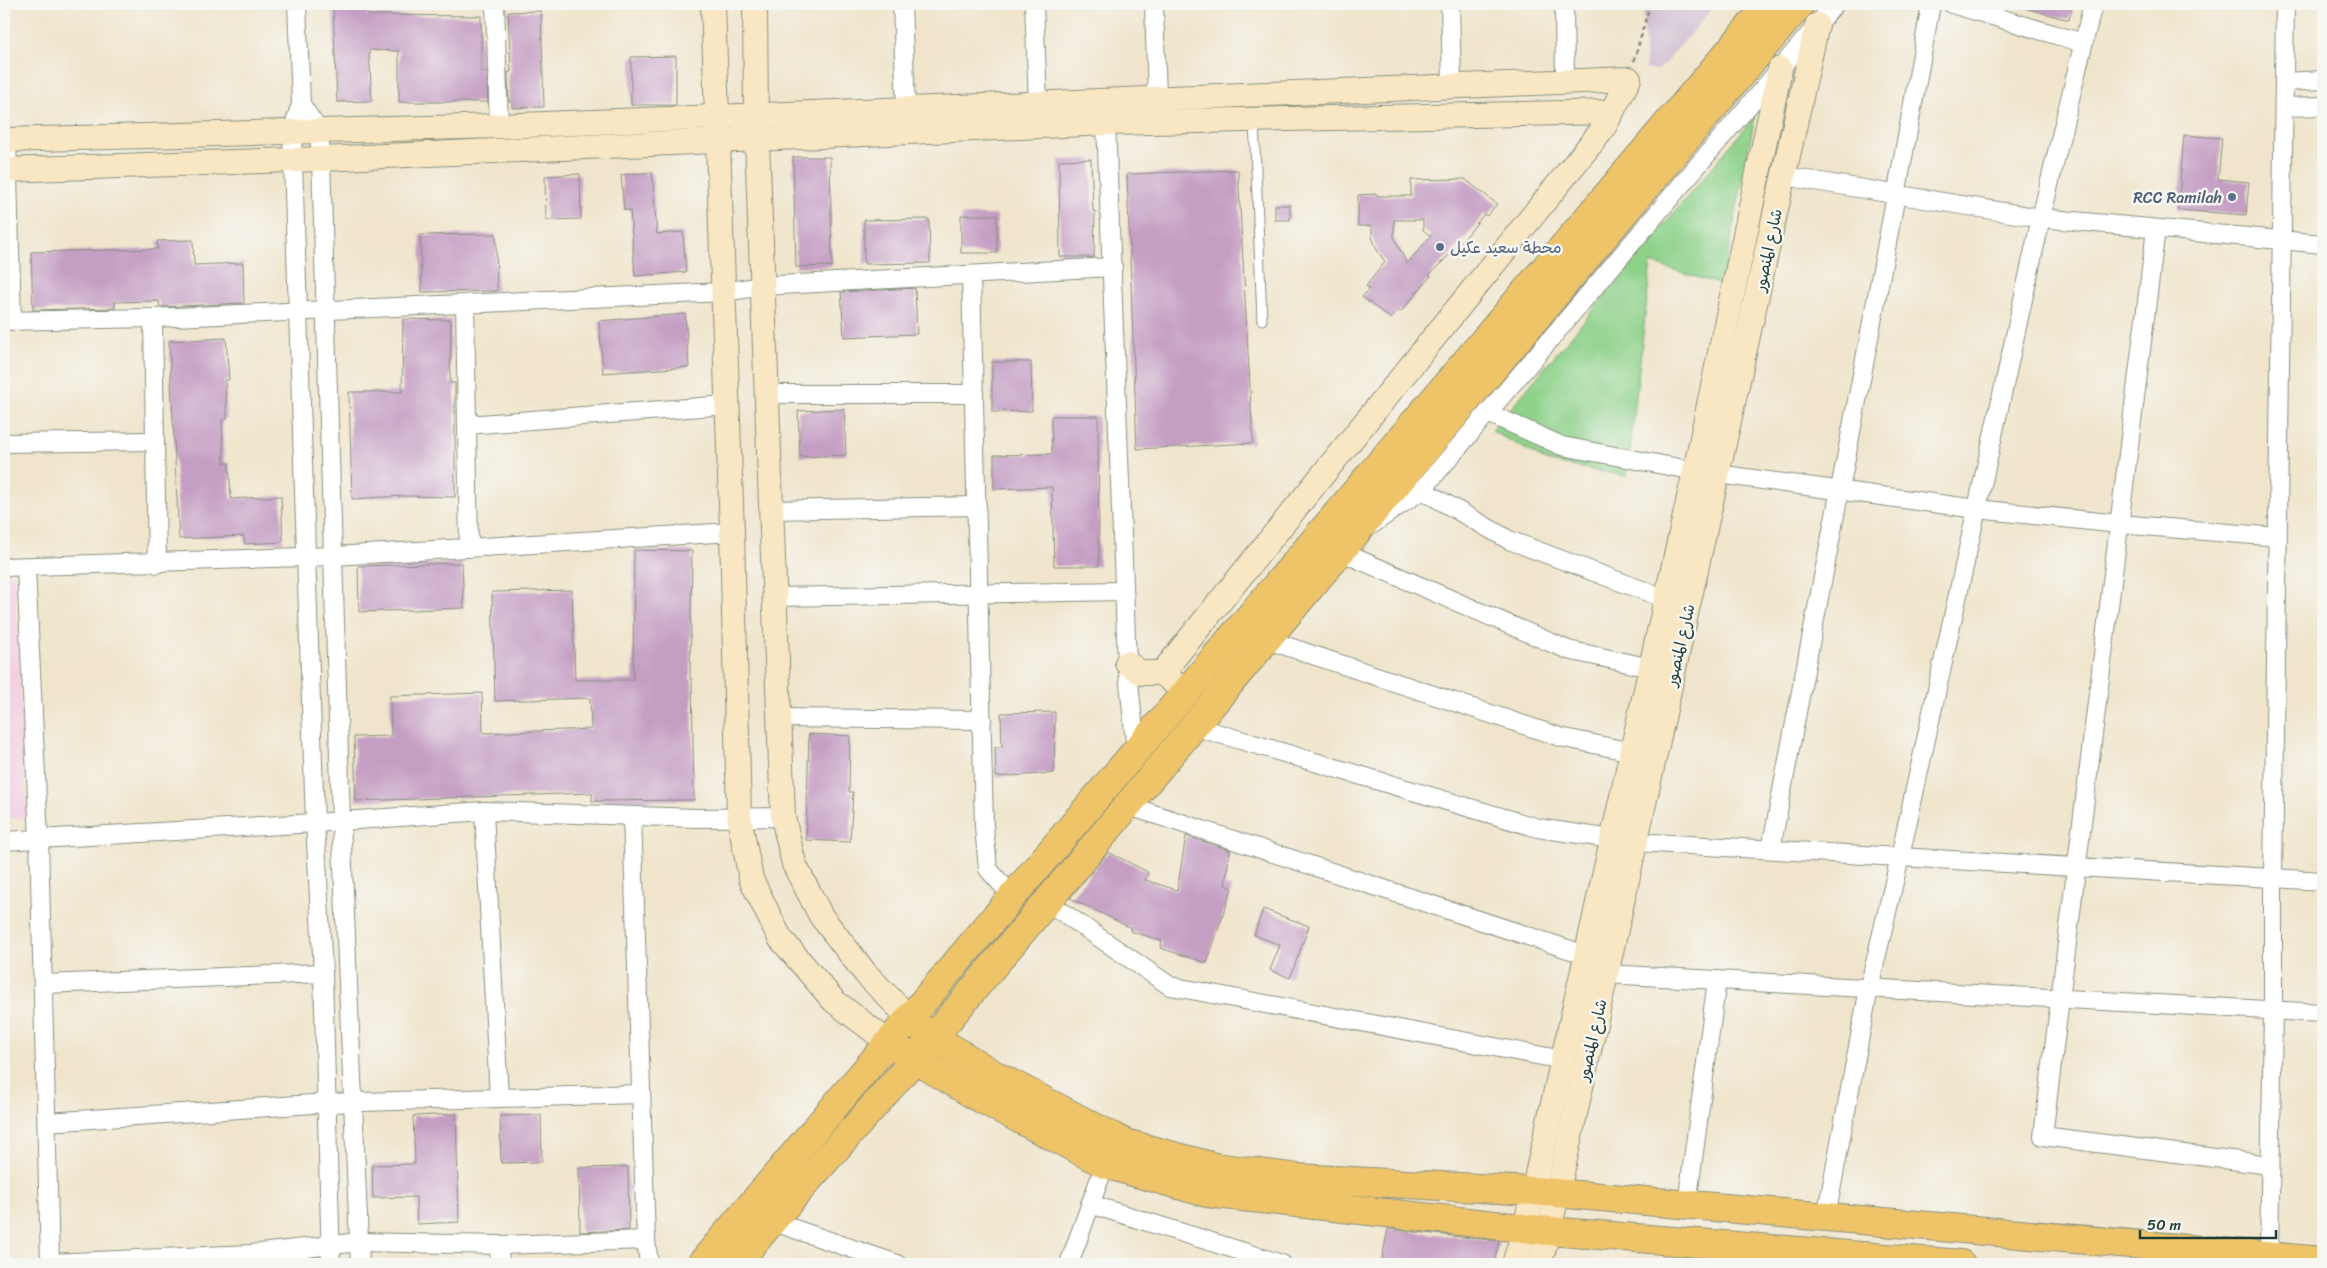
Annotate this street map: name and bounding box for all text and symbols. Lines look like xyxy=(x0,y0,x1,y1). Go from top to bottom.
place label: RCC Ramilah xyxy=(2133,183,2222,212)
marker: RCC Ramilah xyxy=(2226,191,2238,203)
street label: شارع المنصور xyxy=(1745,206,1791,296)
place label: محطة سعيد عكيل xyxy=(1450,233,1562,262)
marker: محطة سعيد عكيل xyxy=(1434,241,1446,253)
street label: شارع المنصور xyxy=(1656,601,1704,691)
street label: شارع المنصور xyxy=(1568,996,1616,1086)
scale bar xyxy=(2140,1208,2276,1240)
text: 50 m xyxy=(2147,1212,2182,1238)

